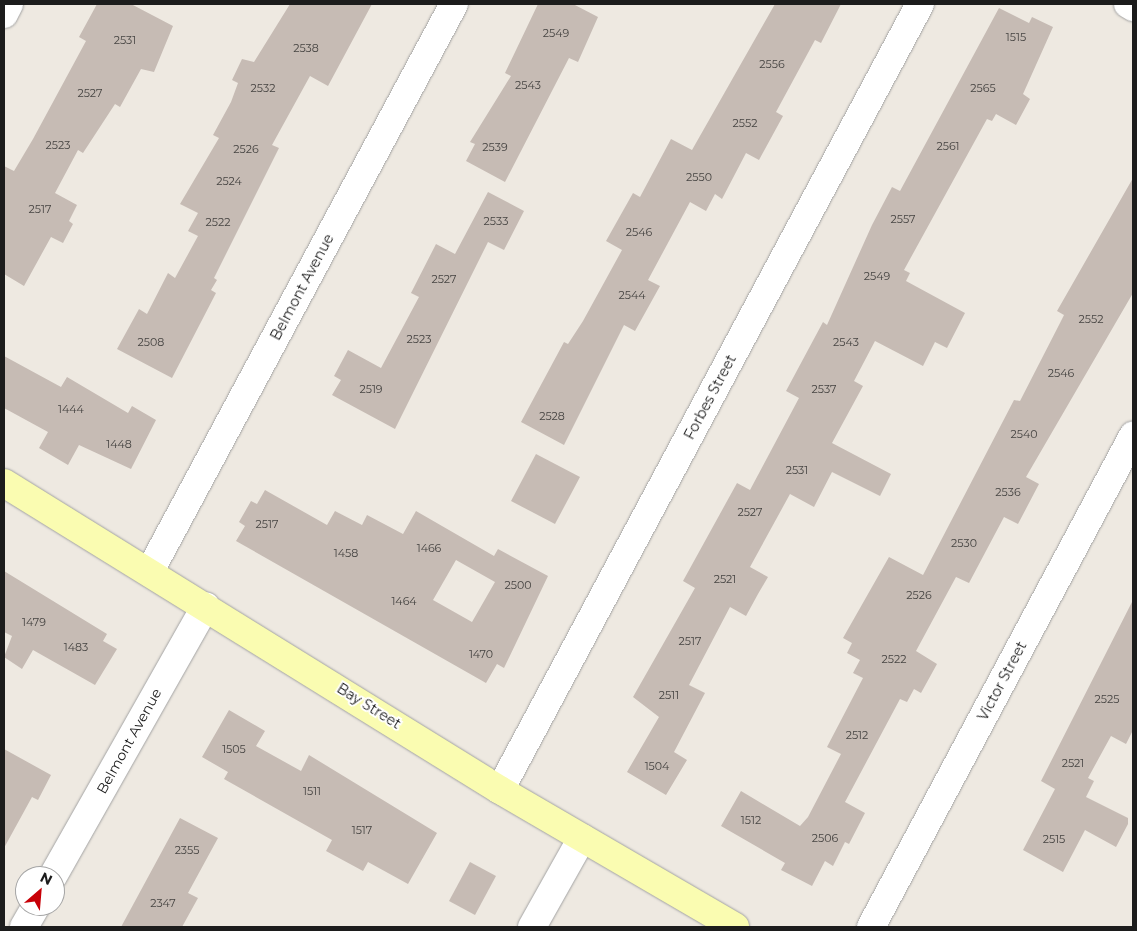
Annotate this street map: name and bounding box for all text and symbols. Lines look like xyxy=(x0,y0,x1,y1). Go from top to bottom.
house number: 2549 xyxy=(543,26,569,40)
house number: 1515 xyxy=(1006,30,1026,44)
house number: 2531 xyxy=(114,33,136,47)
house number: 2538 xyxy=(293,41,319,55)
house number: 2556 xyxy=(759,57,785,71)
house number: 2543 xyxy=(515,78,541,92)
house number: 2532 xyxy=(251,81,275,95)
house number: 2565 xyxy=(970,81,996,95)
house number: 2527 xyxy=(77,86,103,100)
house number: 2552 xyxy=(733,116,757,130)
house number: 2523 xyxy=(46,138,70,152)
house number: 2561 xyxy=(936,139,960,153)
house number: 2539 xyxy=(482,140,508,154)
house number: 2526 xyxy=(233,142,259,156)
house number: 2550 xyxy=(686,170,712,184)
house number: 2524 xyxy=(216,174,242,188)
house number: 2517 xyxy=(29,202,51,216)
house number: 2557 xyxy=(891,212,915,226)
house number: 2533 xyxy=(484,214,508,228)
house number: 2522 xyxy=(206,215,230,229)
house number: 2546 xyxy=(626,225,652,239)
street label: Belmont Avenue xyxy=(267,231,337,343)
house number: 2549 xyxy=(864,269,890,283)
house number: 2527 xyxy=(431,272,457,286)
house number: 2544 xyxy=(618,288,646,302)
house number: 2552 xyxy=(1079,312,1103,326)
house number: 2523 xyxy=(407,332,431,346)
house number: 2508 xyxy=(138,335,164,349)
house number: 2543 xyxy=(833,335,859,349)
street label: Forbes Street xyxy=(681,352,739,442)
house number: 2546 xyxy=(1048,366,1074,380)
house number: 2519 xyxy=(359,382,383,396)
house number: 2537 xyxy=(812,382,836,396)
house number: 1444 xyxy=(58,402,84,416)
house number: 2528 xyxy=(539,409,565,423)
house number: 2540 xyxy=(1010,427,1038,441)
house number: 1448 xyxy=(106,437,132,451)
house number: 2531 xyxy=(786,463,808,477)
house number: 2536 xyxy=(995,485,1021,499)
house number: 2527 xyxy=(737,505,763,519)
house number: 2517 xyxy=(256,517,278,531)
house number: 2530 xyxy=(951,536,977,550)
house number: 1466 xyxy=(417,541,441,555)
house number: 1458 xyxy=(334,546,358,560)
house number: 2521 xyxy=(714,572,736,586)
house number: 2500 xyxy=(504,578,532,592)
house number: 2526 xyxy=(906,588,932,602)
house number: 1464 xyxy=(391,594,417,608)
house number: 1479 xyxy=(22,615,46,629)
house number: 2517 xyxy=(679,634,701,648)
street label: Victor Street xyxy=(974,639,1030,723)
house number: 1483 xyxy=(64,640,88,654)
house number: 1470 xyxy=(469,647,493,661)
house number: 2522 xyxy=(882,652,906,666)
street label: Bay Street xyxy=(334,680,404,732)
street label: Belmont Avenue xyxy=(93,685,165,797)
house number: 2511 xyxy=(659,688,679,702)
house number: 2525 xyxy=(1095,692,1119,706)
house number: 2512 xyxy=(846,728,868,742)
house number: 1505 xyxy=(222,742,246,756)
house number: 2521 xyxy=(1062,756,1084,770)
house number: 1504 xyxy=(645,759,669,773)
house number: 1511 xyxy=(303,784,321,798)
house number: 1512 xyxy=(741,813,761,827)
house number: 1517 xyxy=(352,823,372,837)
house number: 2506 xyxy=(812,831,838,845)
house number: 2515 xyxy=(1043,832,1065,846)
house number: 2355 xyxy=(175,843,199,857)
north arrow xyxy=(15,866,65,916)
text: N xyxy=(37,868,55,889)
house number: 2347 xyxy=(150,896,176,910)

